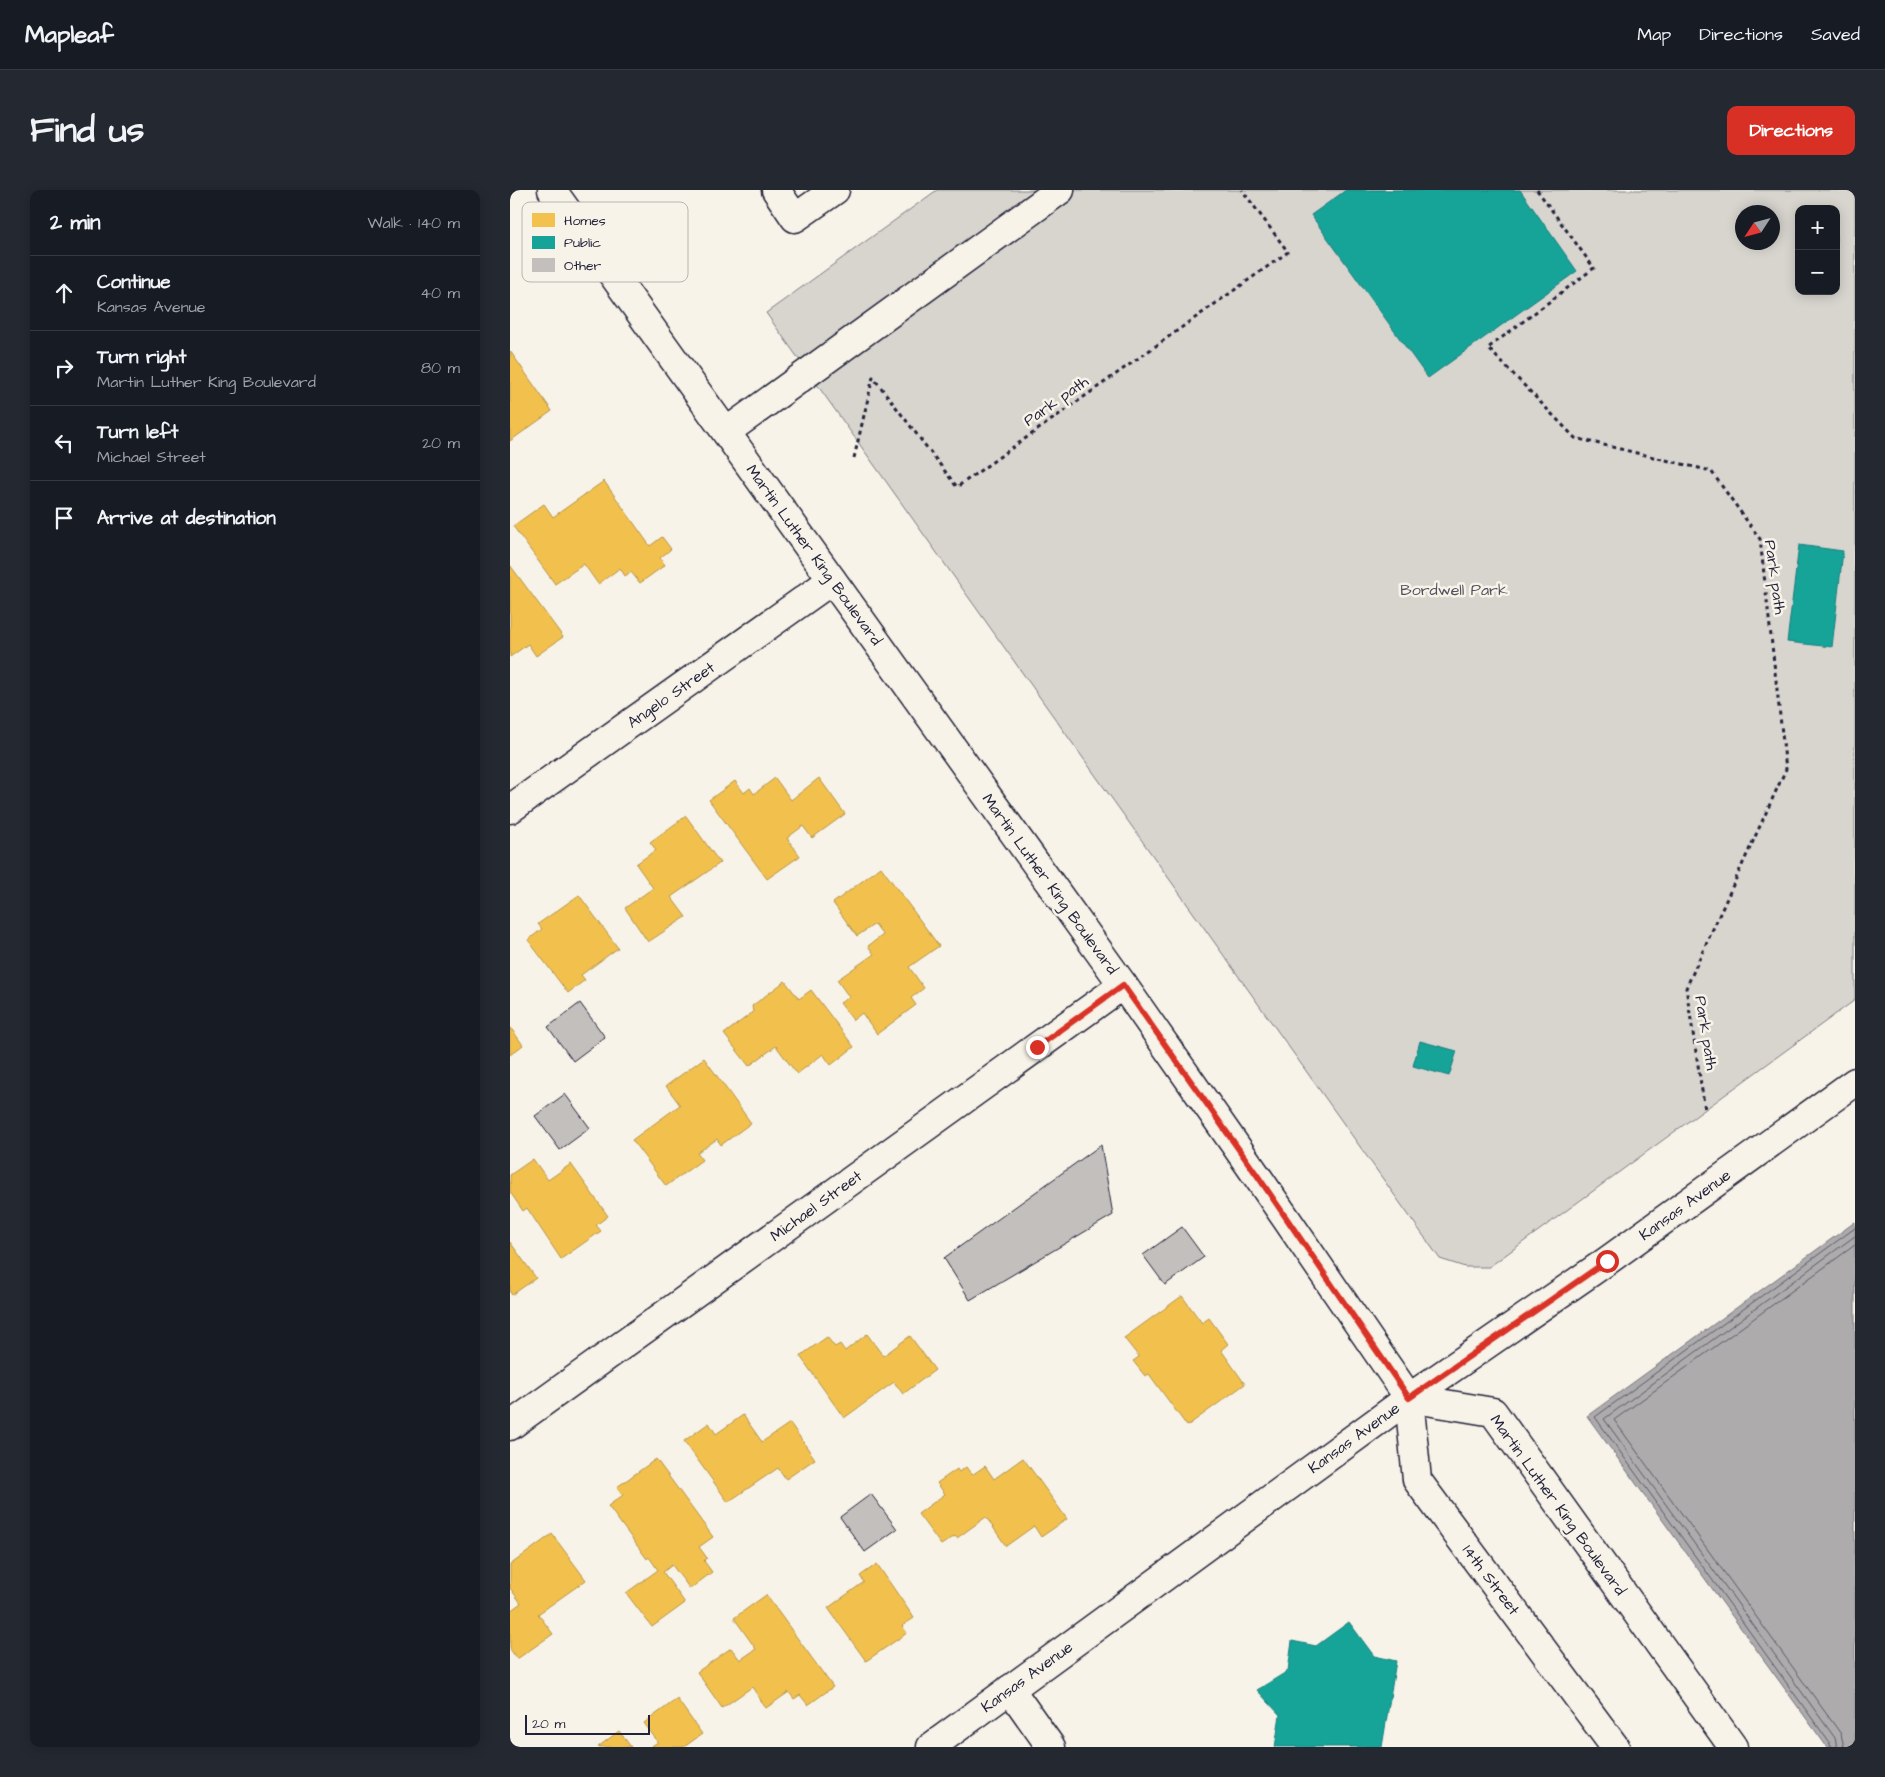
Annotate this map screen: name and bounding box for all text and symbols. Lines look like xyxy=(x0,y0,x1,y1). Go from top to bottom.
text: Mapleaf xyxy=(25,18,114,52)
text: Map xyxy=(1637,22,1671,47)
text: Directions xyxy=(1699,22,1783,47)
text: Saved xyxy=(1811,22,1860,47)
text: Find us xyxy=(30,106,144,155)
button: Directions xyxy=(1727,106,1855,155)
legend xyxy=(522,202,688,282)
north arrow xyxy=(1735,205,1780,250)
map controls xyxy=(1795,205,1840,295)
button: + xyxy=(1795,205,1840,250)
text: 2 min xyxy=(50,208,100,237)
text: Homes xyxy=(564,211,606,231)
text: Walk · 140 m xyxy=(368,212,460,234)
text: Public xyxy=(564,233,601,253)
button: − xyxy=(1795,250,1840,295)
text: Other xyxy=(564,256,602,276)
text: Continue xyxy=(97,269,171,296)
icon: ahead xyxy=(50,279,78,307)
text: 40 m xyxy=(420,282,460,304)
text: Kansas Avenue xyxy=(97,296,205,318)
text: Turn right xyxy=(97,344,186,371)
icon: right xyxy=(50,354,78,382)
text: 80 m xyxy=(421,357,460,379)
street label: Park path xyxy=(1019,370,1093,431)
text: Martin Luther King Boulevard xyxy=(97,371,316,393)
text: Turn left xyxy=(97,419,178,446)
icon: left xyxy=(50,429,78,457)
text: 20 m xyxy=(422,432,460,454)
text: Michael Street xyxy=(97,446,206,468)
street label: Martin Luther King Boulevard xyxy=(740,460,887,651)
icon: arrive xyxy=(50,504,78,532)
text: Arrive at destination xyxy=(97,505,276,532)
street label: Park path xyxy=(1759,538,1791,616)
park label: Bordwell Park xyxy=(1400,579,1508,601)
street label: Angelo Street xyxy=(623,656,720,734)
street label: Martin Luther King Boulevard xyxy=(976,789,1123,980)
street label: Park path xyxy=(1689,994,1723,1072)
route end xyxy=(1026,1036,1049,1059)
street label: Kansas Avenue xyxy=(1635,1164,1736,1246)
street label: Michael Street xyxy=(766,1165,867,1247)
route start xyxy=(1596,1250,1619,1273)
street label: Kansas Avenue xyxy=(1304,1397,1405,1479)
street label: Martin Luther King Boulevard xyxy=(1484,1410,1631,1601)
street label: 14th Street xyxy=(1457,1540,1525,1620)
street label: Kansas Avenue xyxy=(977,1636,1078,1718)
scale bar xyxy=(525,1712,650,1735)
text: 20 m xyxy=(532,1714,565,1734)

